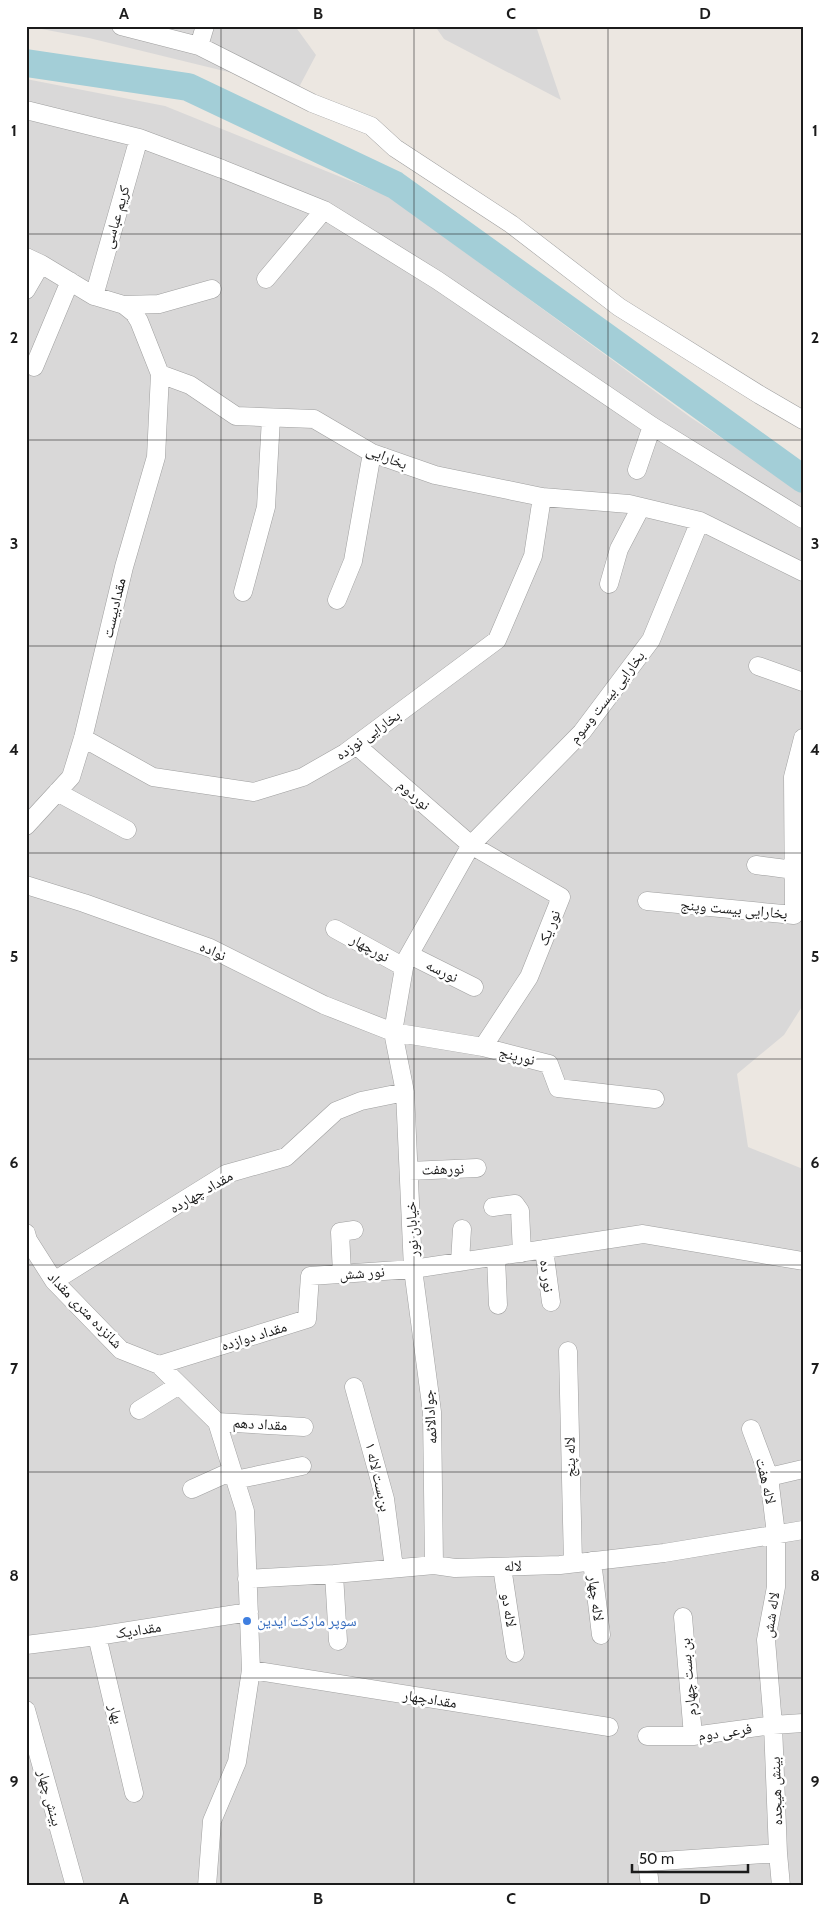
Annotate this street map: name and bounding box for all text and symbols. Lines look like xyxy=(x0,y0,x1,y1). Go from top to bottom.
text: A xyxy=(119,4,129,23)
text: B xyxy=(313,4,323,23)
text: C xyxy=(506,4,516,23)
text: D xyxy=(699,4,711,23)
text: 1 xyxy=(11,121,17,140)
text: 1 xyxy=(812,121,818,140)
street label: کریم عباسی xyxy=(98,183,135,251)
text: 2 xyxy=(10,328,18,347)
text: 2 xyxy=(811,328,819,347)
street label: بخارایی xyxy=(363,441,410,474)
text: 3 xyxy=(10,534,18,553)
text: 3 xyxy=(811,534,819,553)
street label: مقدادبیست xyxy=(98,576,130,640)
street label: بخارایی بیست وسوم xyxy=(565,647,649,747)
street label: بخارایی نوزده xyxy=(332,706,405,765)
text: 4 xyxy=(9,740,19,759)
text: 4 xyxy=(810,740,820,759)
street label: نوردوم xyxy=(393,776,434,815)
street label: بخارایی بیست وپنج xyxy=(679,895,788,924)
street label: نور یک xyxy=(534,907,564,949)
street label: نورچهار xyxy=(346,930,393,966)
street label: نواده xyxy=(197,937,229,965)
text: 5 xyxy=(10,947,18,966)
text: 5 xyxy=(811,947,819,966)
street label: نورسه xyxy=(423,956,461,986)
street label: نورپنج xyxy=(497,1043,537,1070)
text: 6 xyxy=(10,1153,19,1172)
text: 6 xyxy=(811,1153,820,1172)
street label: نورهفت xyxy=(421,1159,465,1179)
street label: مقداد چهارده xyxy=(166,1167,236,1217)
street label: خیابان نور xyxy=(402,1200,423,1258)
street label: نور ده xyxy=(536,1259,558,1293)
street label: نور شش xyxy=(339,1262,385,1285)
street label: شانزده متری مقداد xyxy=(43,1268,126,1353)
street label: مقداد دوازده xyxy=(219,1317,289,1355)
text: 7 xyxy=(10,1359,19,1378)
text: 7 xyxy=(811,1359,820,1378)
street label: جوادالائمه xyxy=(419,1389,441,1445)
street label: مقداد دهم xyxy=(232,1414,288,1435)
street label: لاله پنج xyxy=(561,1437,580,1477)
street label: بن‌بست لاله ۱ xyxy=(360,1441,395,1514)
street label: لاله هفت xyxy=(752,1456,780,1506)
street label: لاله xyxy=(504,1557,522,1575)
text: 8 xyxy=(9,1566,19,1585)
text: 8 xyxy=(810,1566,820,1585)
street label: لاله چهار xyxy=(584,1573,608,1622)
street label: لاله شش xyxy=(758,1591,784,1639)
street label: لاله دو xyxy=(497,1592,521,1628)
place label: سوپر مارکت ایدین xyxy=(257,1612,357,1631)
marker: سوپر مارکت ایدین xyxy=(241,1615,253,1627)
street label: مقدادیک xyxy=(114,1617,162,1643)
street label: بن بست چهارم xyxy=(676,1637,701,1717)
street label: مقدادچهار xyxy=(401,1686,458,1712)
street label: بهار xyxy=(105,1701,127,1726)
street label: فرعی دوم xyxy=(697,1719,753,1746)
street label: بینش هیجده xyxy=(766,1756,787,1826)
street label: بینش چهار xyxy=(33,1767,66,1828)
text: 9 xyxy=(10,1772,19,1791)
text: 9 xyxy=(811,1772,820,1791)
scale bar xyxy=(632,1842,748,1874)
text: 50 m xyxy=(639,1850,674,1868)
text: A xyxy=(119,1889,129,1908)
text: B xyxy=(313,1889,323,1908)
text: C xyxy=(506,1889,516,1908)
text: D xyxy=(699,1889,711,1908)

